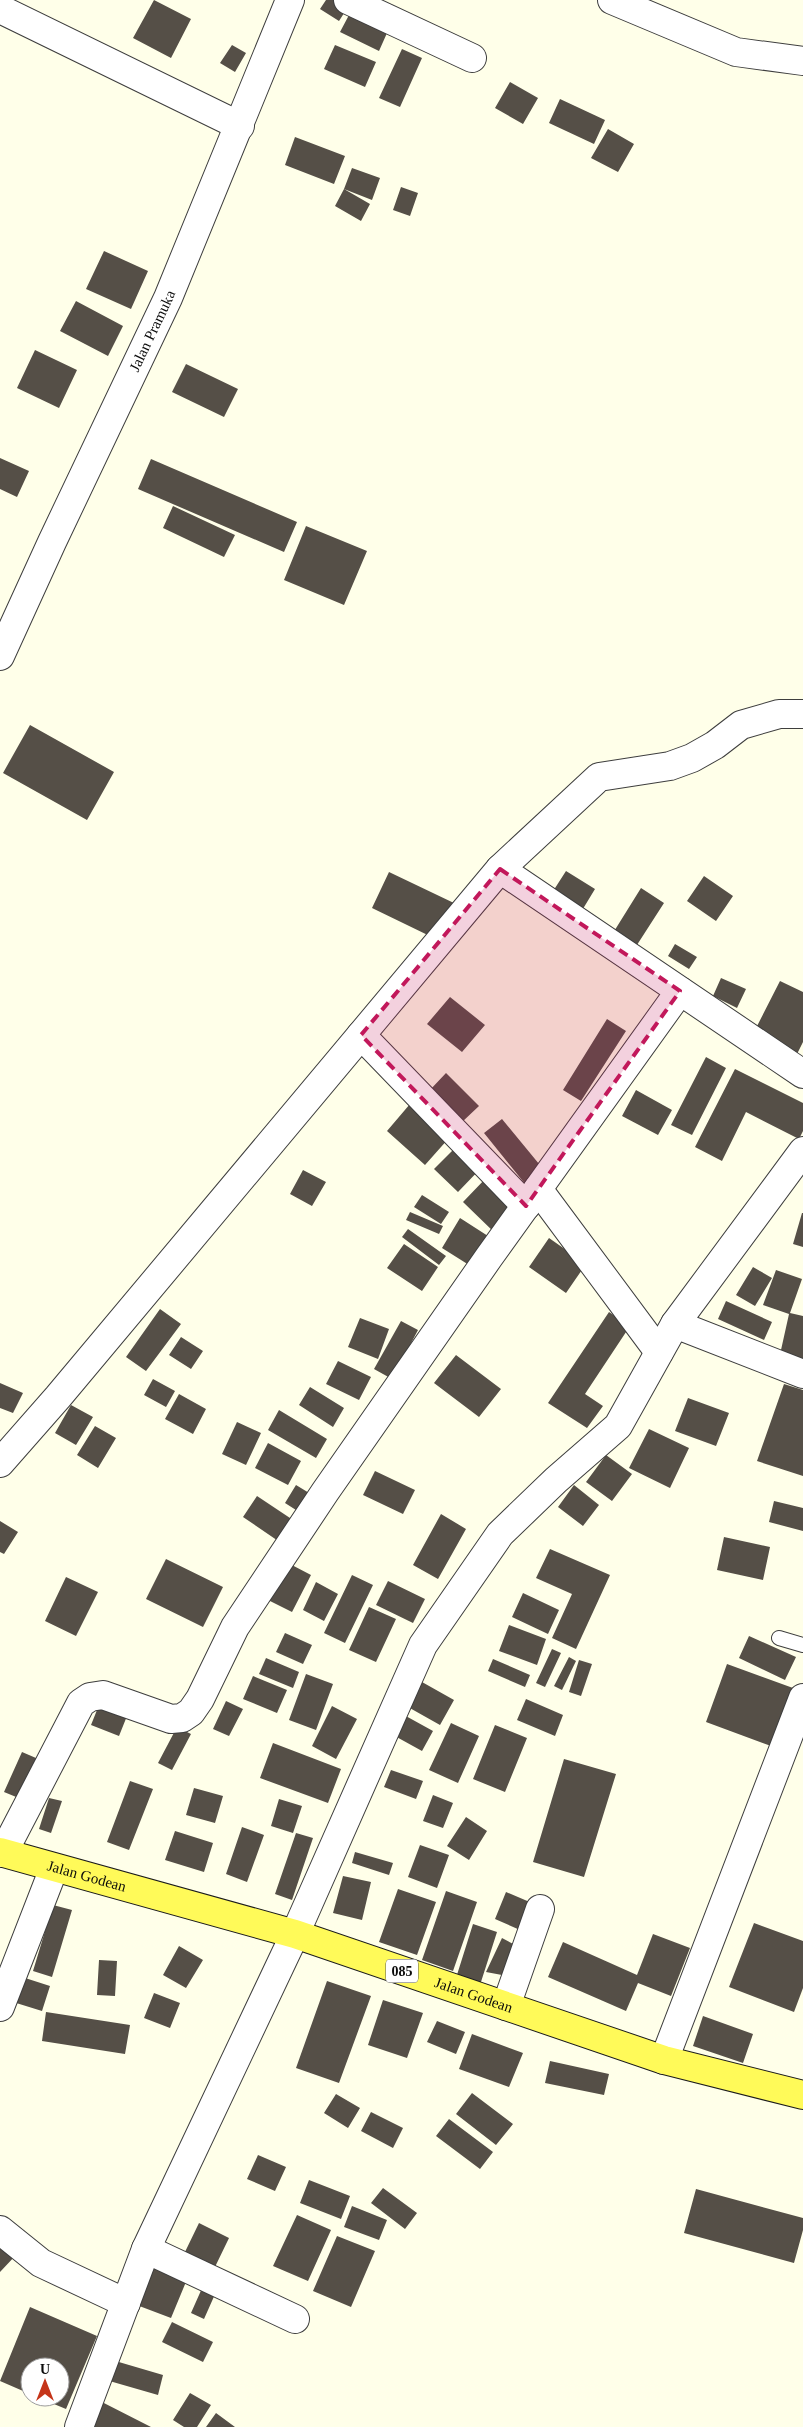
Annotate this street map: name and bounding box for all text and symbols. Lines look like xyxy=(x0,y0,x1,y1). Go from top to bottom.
street label: Jalan Pramuka xyxy=(126,288,178,374)
street label: Jalan Godean xyxy=(45,1858,129,1895)
road number: 085 xyxy=(386,1960,418,1982)
street label: Jalan Godean xyxy=(433,1974,515,2016)
north arrow xyxy=(20,2357,70,2407)
text: U xyxy=(40,2362,50,2377)

